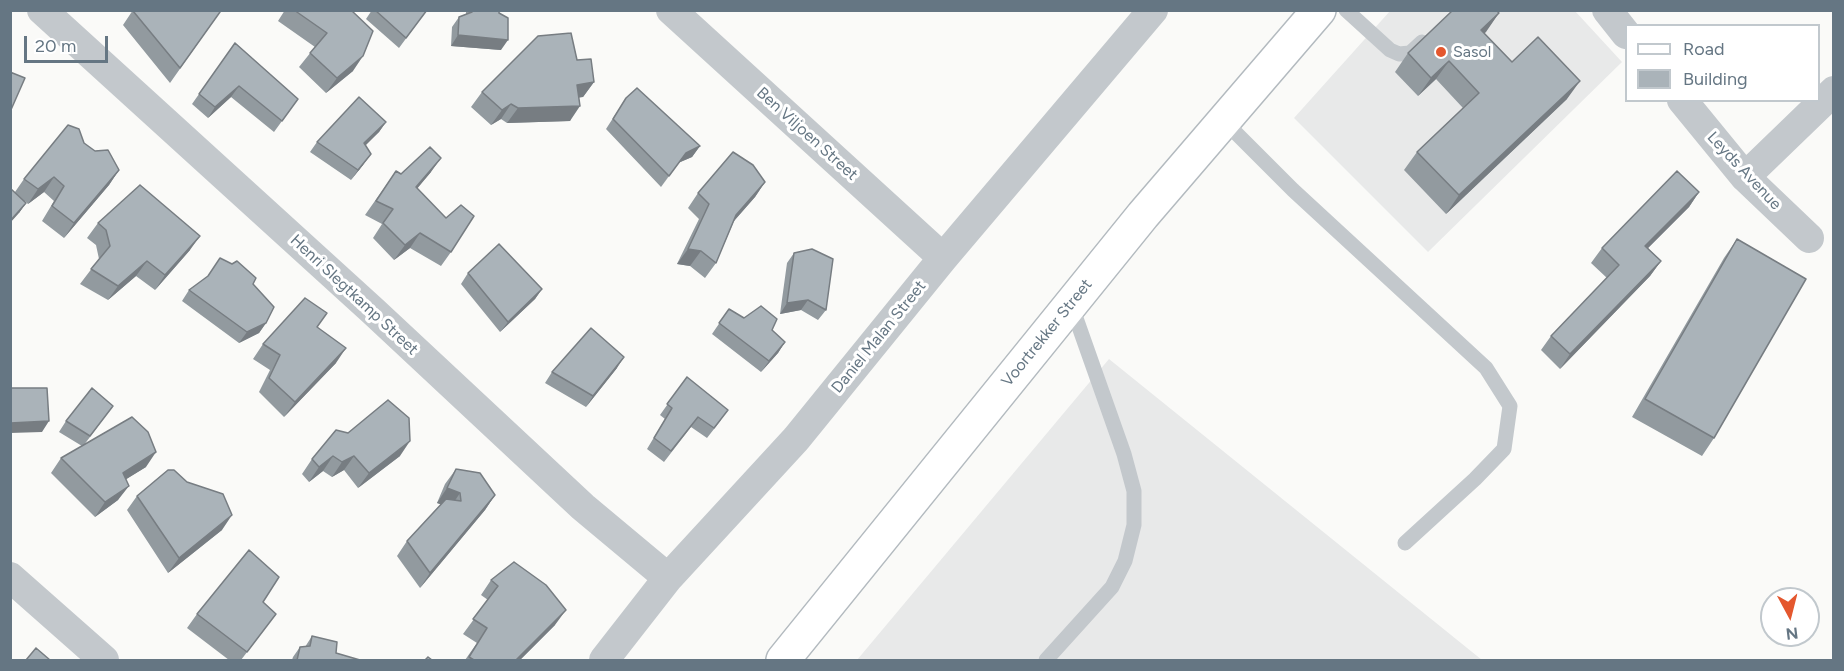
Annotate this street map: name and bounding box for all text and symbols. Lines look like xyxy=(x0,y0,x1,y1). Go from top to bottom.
scale bar xyxy=(27,24,111,62)
legend xyxy=(1625,24,1820,102)
text: 20 m xyxy=(35,35,76,57)
text: Road xyxy=(1683,38,1724,60)
place label: Sasol xyxy=(1453,42,1491,62)
marker: Sasol xyxy=(1434,45,1448,59)
text: Building xyxy=(1683,68,1748,90)
street label: Ben Viljoen Street xyxy=(752,83,862,185)
street label: Leyds Avenue xyxy=(1703,128,1785,214)
street label: Henri Slegtkamp Street xyxy=(286,231,422,359)
street label: Voortrekker Street xyxy=(998,275,1096,391)
street label: Daniel Malan Street xyxy=(828,277,930,397)
north arrow xyxy=(1760,587,1820,647)
text: N xyxy=(1785,623,1799,644)

